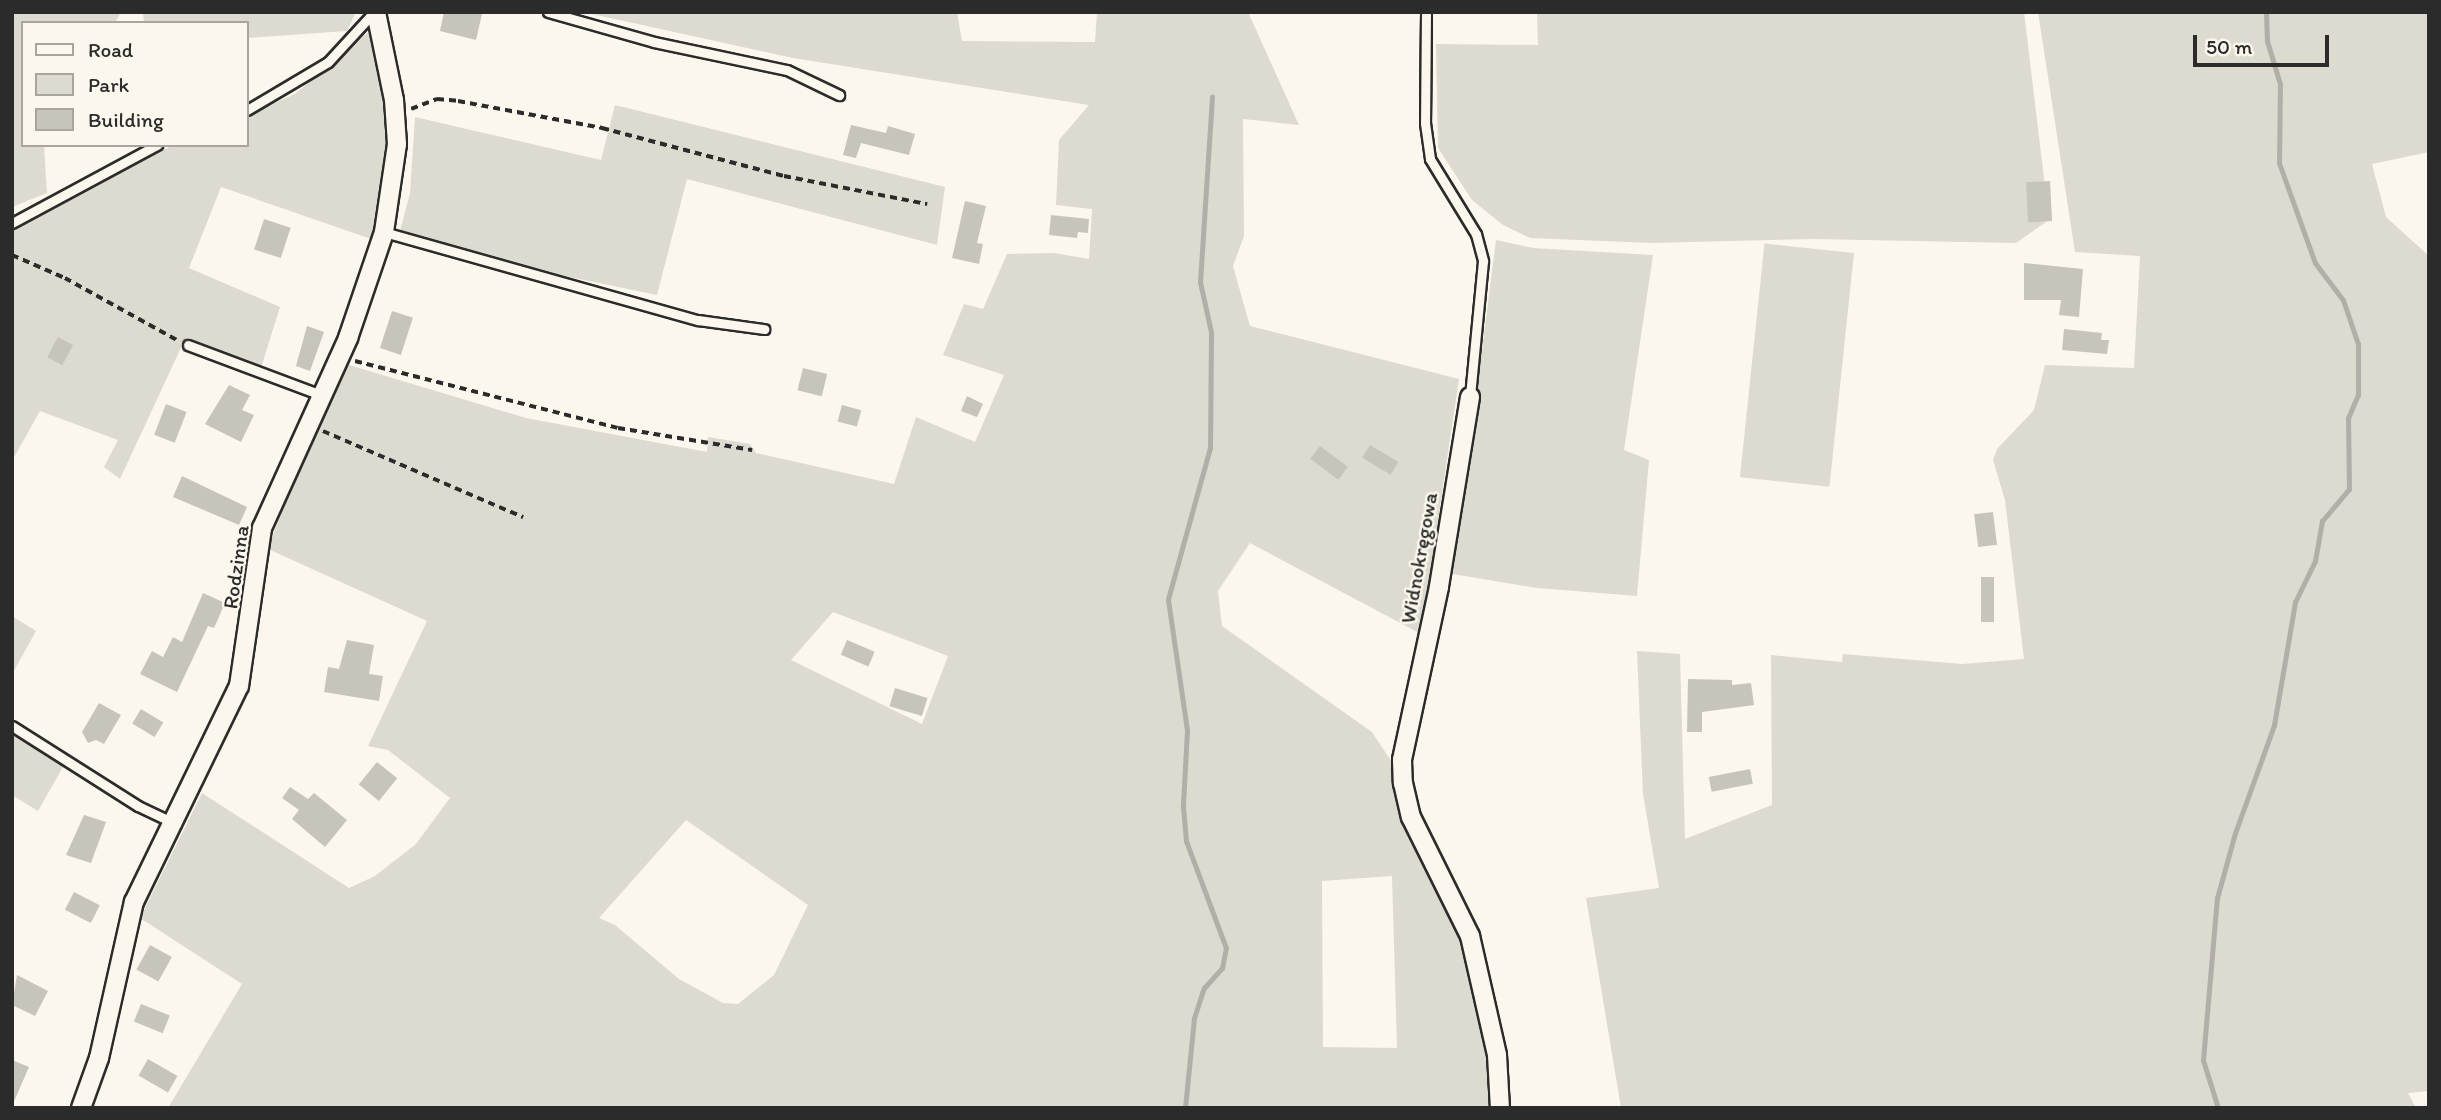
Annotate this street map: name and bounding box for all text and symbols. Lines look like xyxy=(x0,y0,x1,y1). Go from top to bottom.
legend xyxy=(21,21,248,147)
scale bar xyxy=(2196,21,2332,65)
text: 50 m xyxy=(2206,34,2252,59)
text: Road xyxy=(88,37,133,62)
text: Park xyxy=(88,72,129,97)
text: Building xyxy=(88,107,164,132)
street label: Widnokręgowa xyxy=(1395,491,1443,625)
street label: Rodzinna xyxy=(218,523,254,611)

